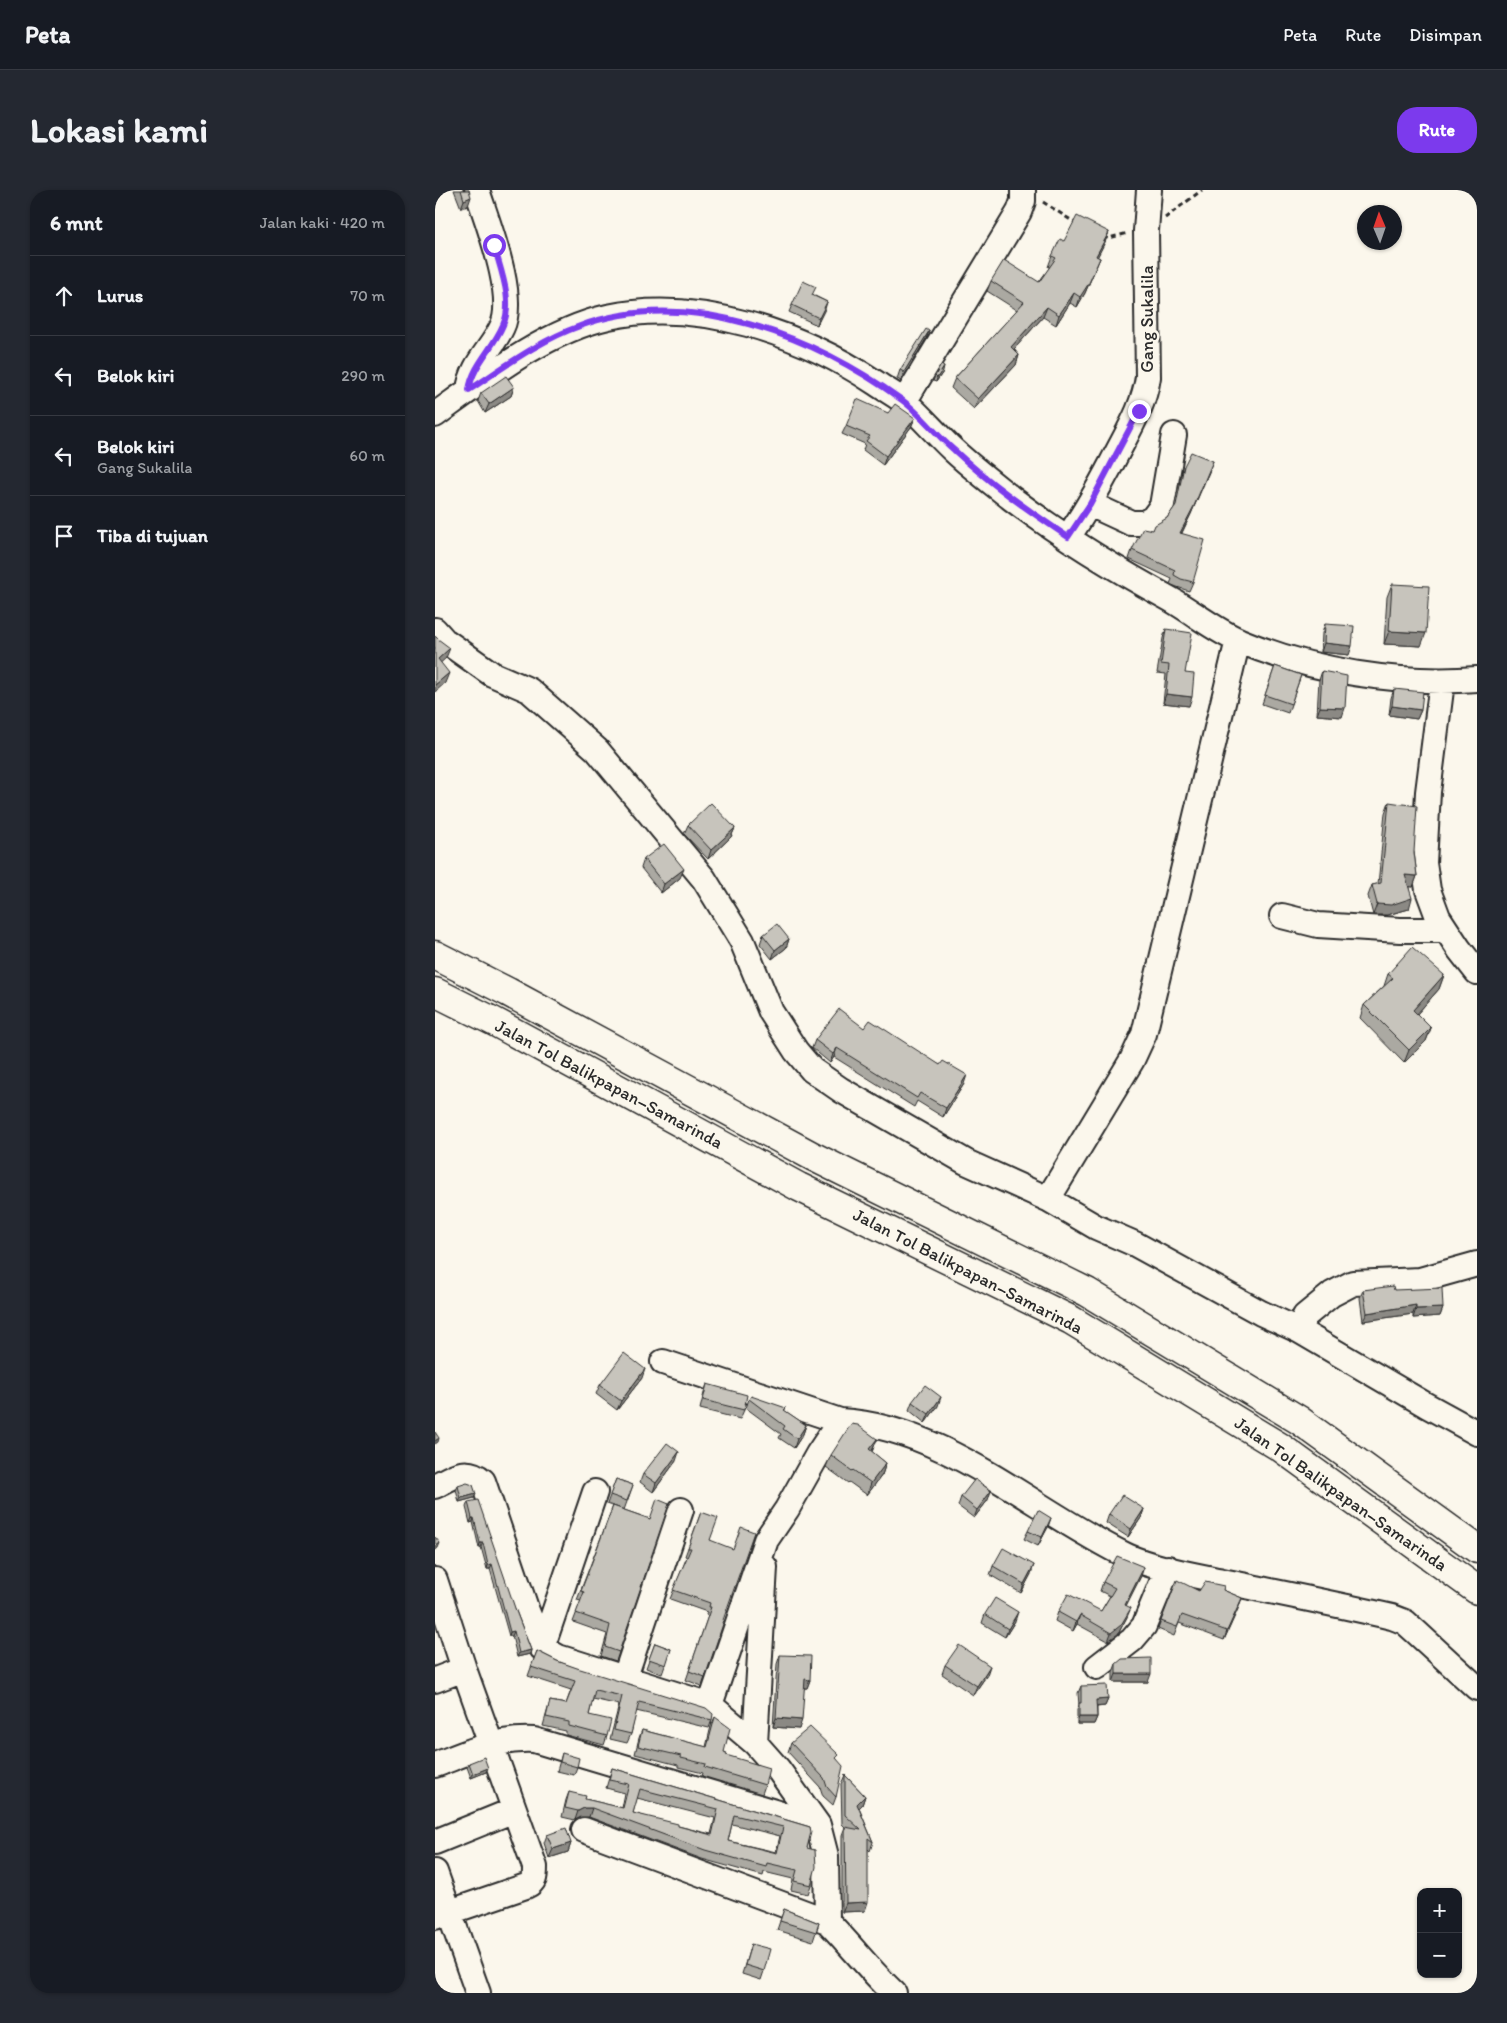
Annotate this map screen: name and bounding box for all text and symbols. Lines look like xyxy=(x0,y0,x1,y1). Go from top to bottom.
text: Peta xyxy=(25,20,70,49)
text: Peta xyxy=(1283,24,1317,46)
text: Rute xyxy=(1345,24,1381,46)
text: Disimpan xyxy=(1409,24,1482,46)
button: Rute xyxy=(1397,107,1477,153)
text: Lokasi kami xyxy=(30,109,208,151)
north arrow xyxy=(1357,205,1402,250)
text: 6 mnt xyxy=(50,210,103,235)
text: Jalan kaki · 420 m xyxy=(260,213,385,232)
route start xyxy=(483,234,506,257)
street label: Gang Sukalila xyxy=(1136,265,1158,373)
icon: ahead xyxy=(50,282,78,310)
text: Lurus xyxy=(97,284,143,307)
text: 70 m xyxy=(350,286,385,305)
icon: left xyxy=(50,362,78,390)
text: Belok kiri xyxy=(97,364,174,387)
text: 290 m xyxy=(341,366,385,385)
route end xyxy=(1128,400,1151,423)
text: Belok kiri xyxy=(97,435,174,458)
icon: left xyxy=(50,442,78,470)
text: 60 m xyxy=(350,446,385,465)
text: Gang Sukalila xyxy=(97,458,192,477)
icon: arrive xyxy=(50,522,78,550)
text: Tiba di tujuan xyxy=(97,524,208,547)
street label: Jalan Tol Balikpapan–Samarinda xyxy=(491,1015,727,1154)
street label: Jalan Tol Balikpapan–Samarinda xyxy=(850,1203,1087,1339)
street label: Jalan Tol Balikpapan–Samarinda xyxy=(1230,1412,1452,1576)
map controls xyxy=(1417,1888,1462,1978)
button: + xyxy=(1417,1888,1462,1933)
button: − xyxy=(1417,1933,1462,1978)

